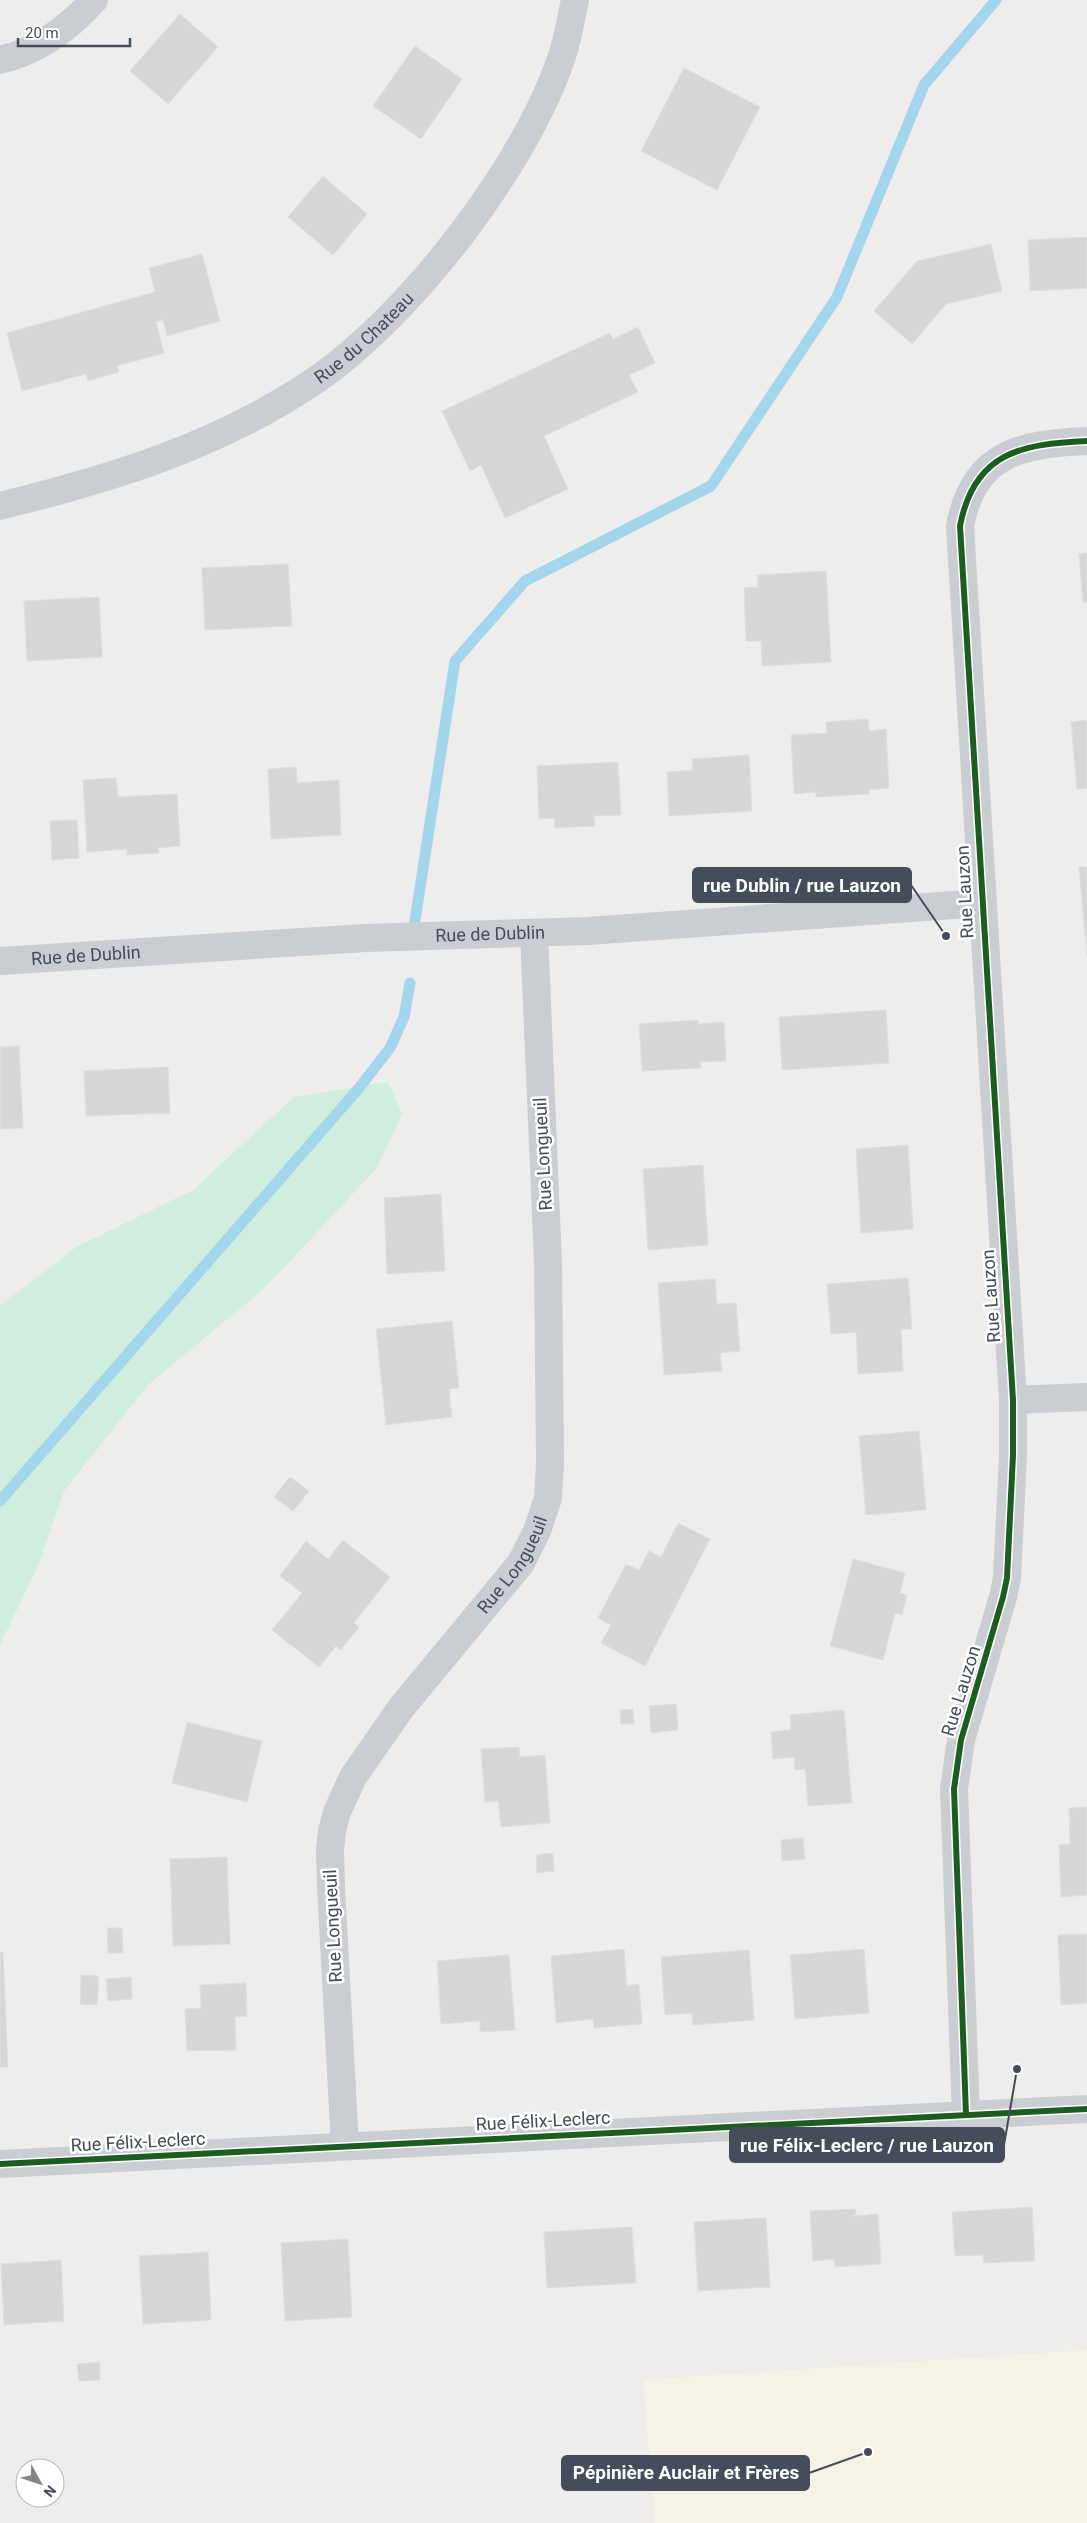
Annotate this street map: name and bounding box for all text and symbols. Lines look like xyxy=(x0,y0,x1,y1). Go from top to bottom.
scale bar xyxy=(18,15,130,47)
text: 20 m xyxy=(25,24,59,42)
street label: Rue du Chateau xyxy=(310,288,418,388)
street label: Rue Lauzon xyxy=(952,845,977,939)
callout: rue Dublin / rue Lauzon xyxy=(693,868,911,902)
text: rue Dublin / rue Lauzon xyxy=(703,874,901,897)
street label: Rue de Dublin xyxy=(435,921,545,946)
street label: Rue de Dublin xyxy=(30,941,141,969)
street label: Rue Longueuil xyxy=(529,1097,556,1211)
street label: Rue Lauzon xyxy=(977,1249,1004,1343)
street label: Rue Longueuil xyxy=(473,1513,551,1618)
street label: Rue Lauzon xyxy=(937,1643,984,1739)
street label: Rue Longueuil xyxy=(319,1869,346,1983)
street label: Rue Félix-Leclerc xyxy=(475,2106,611,2135)
street label: Rue Félix-Leclerc xyxy=(70,2127,206,2156)
callout: rue Félix-Leclerc / rue Lauzon xyxy=(730,2128,1004,2162)
text: rue Félix-Leclerc / rue Lauzon xyxy=(740,2134,994,2157)
callout: Pépinière Auclair et Frères xyxy=(562,2456,809,2490)
north arrow xyxy=(15,2458,65,2508)
text: Pépinière Auclair et Frères xyxy=(573,2461,799,2484)
text: N xyxy=(41,2482,59,2500)

